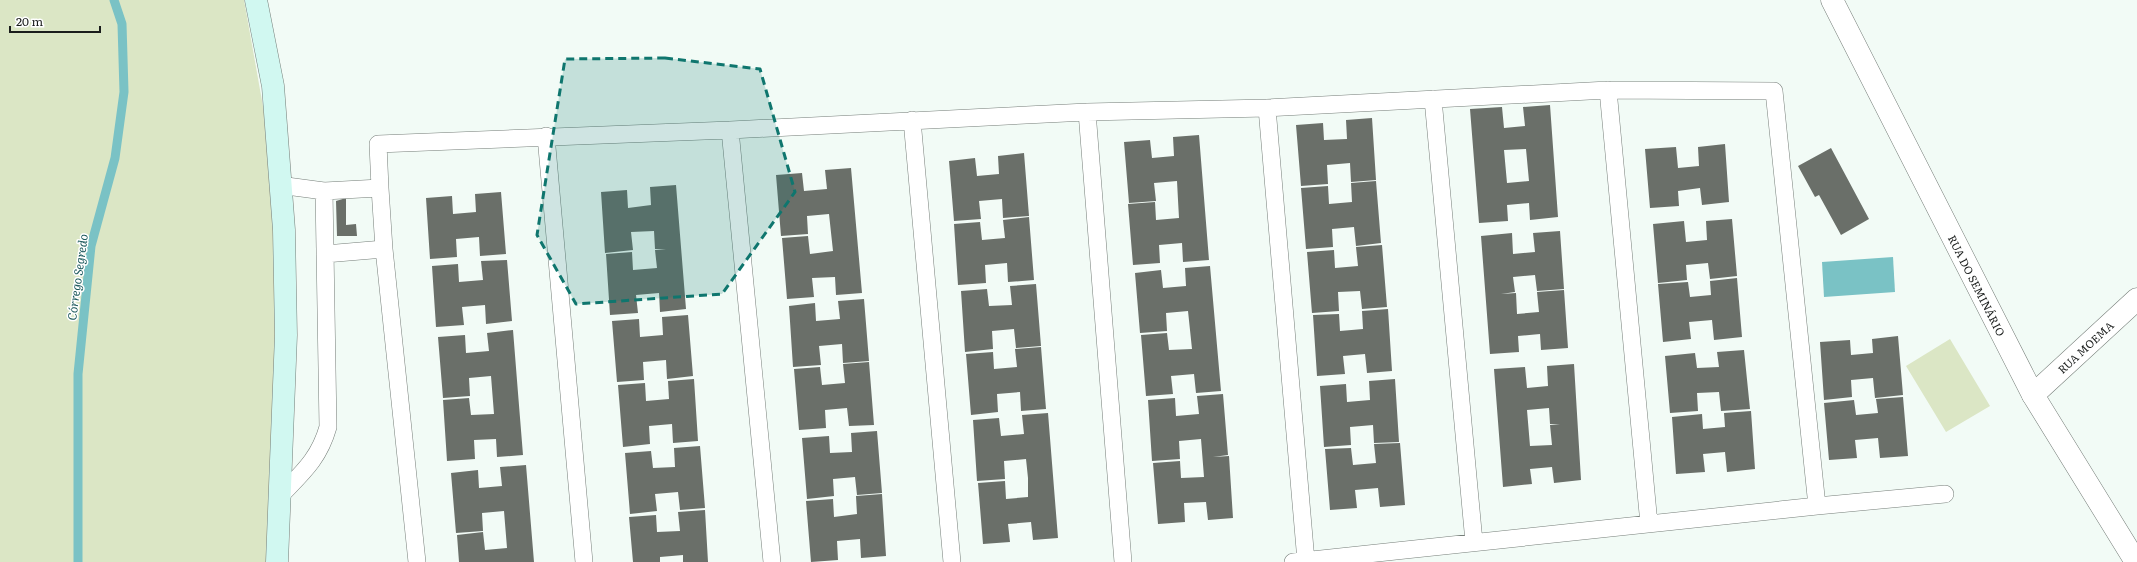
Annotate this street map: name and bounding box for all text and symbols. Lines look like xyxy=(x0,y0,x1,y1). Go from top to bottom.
scale bar xyxy=(10,8,100,34)
text: 20 m xyxy=(16,12,43,30)
street label: RUA DO SEMINÁRIO xyxy=(1945,232,2010,338)
water label: Córrego Segredo xyxy=(62,233,92,321)
street label: RUA MOEMA xyxy=(2054,317,2117,377)

